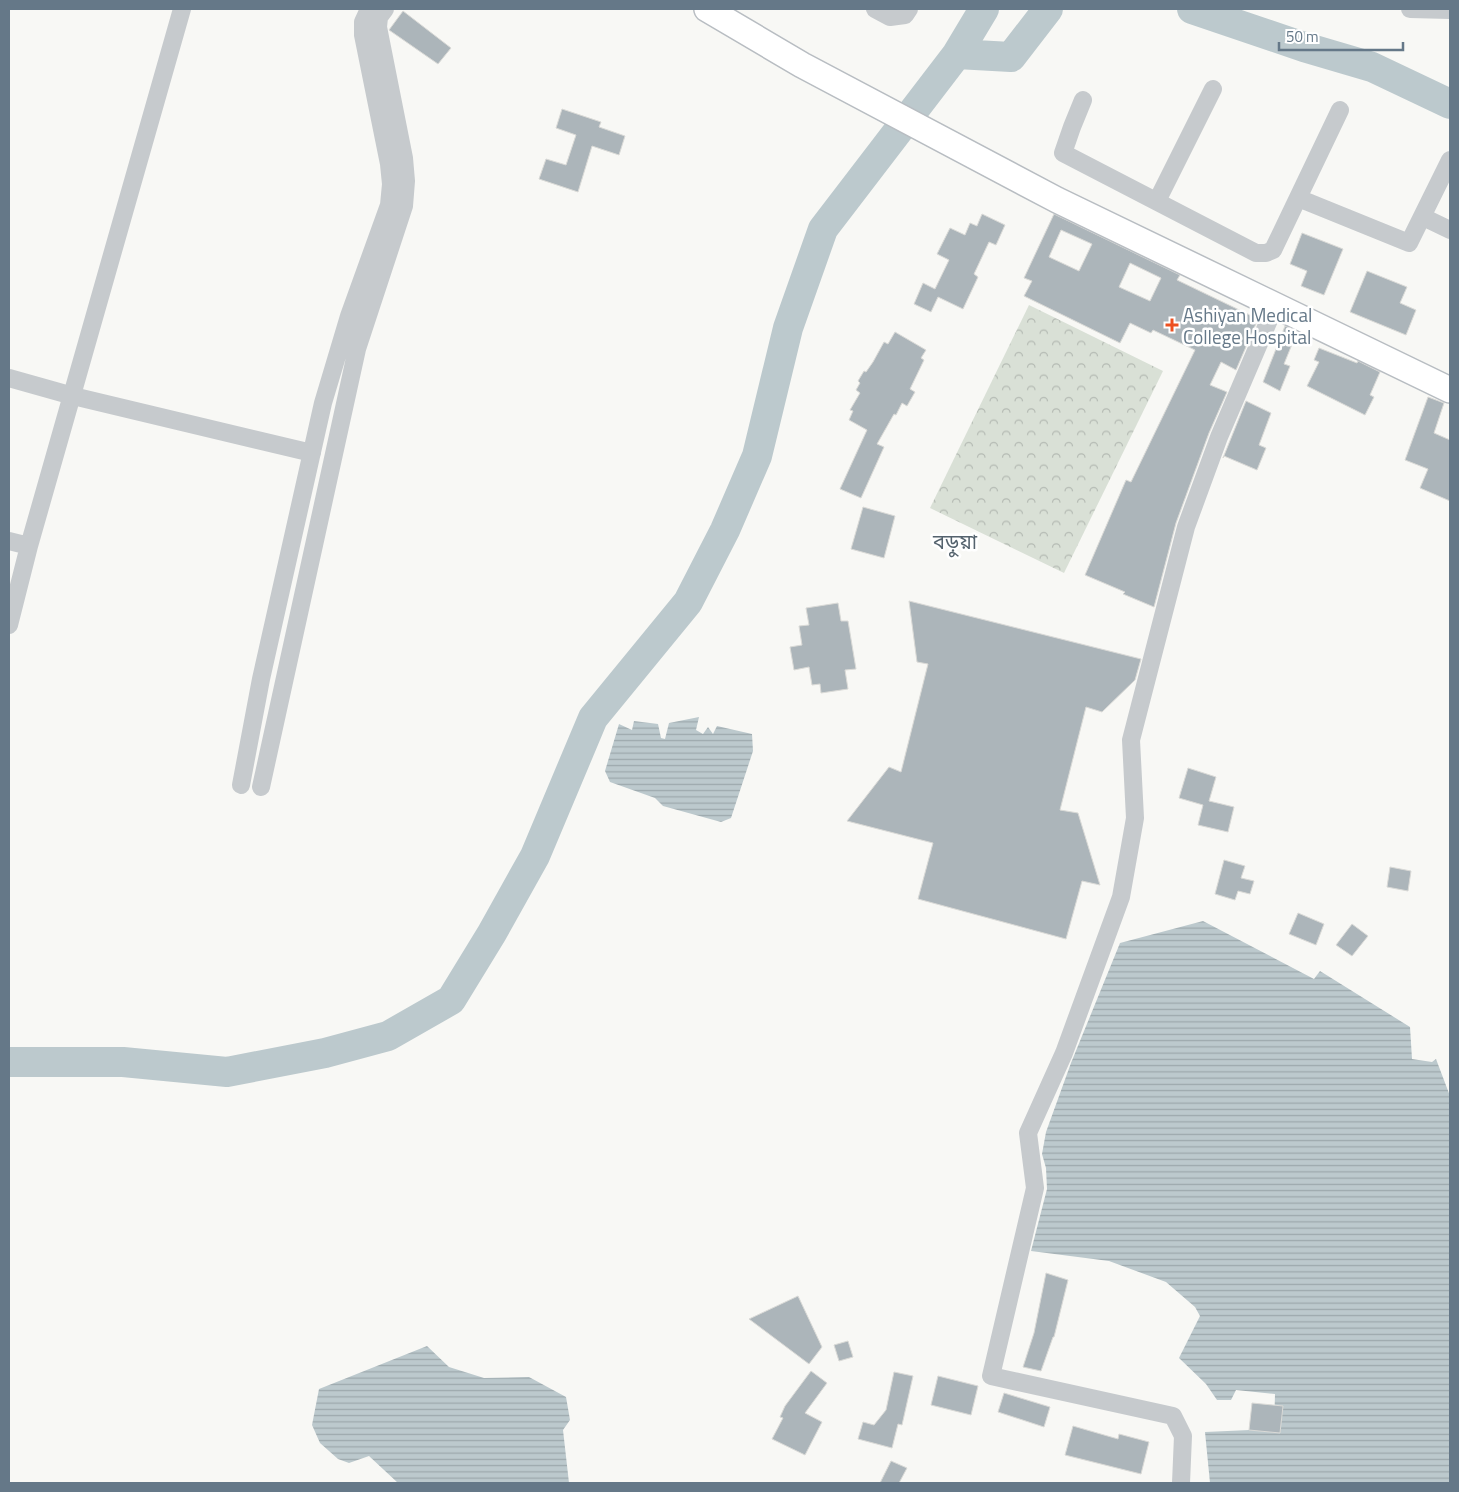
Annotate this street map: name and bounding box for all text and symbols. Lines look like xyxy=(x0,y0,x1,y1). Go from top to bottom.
scale bar xyxy=(1279,20,1403,52)
text: 50 m xyxy=(1286,25,1319,48)
place label: Ashiyan Medical College Hospital xyxy=(1183,300,1312,351)
marker: Ashiyan Medical College Hospital xyxy=(1165,318,1179,332)
district label: বড়ুয়া xyxy=(932,526,978,558)

